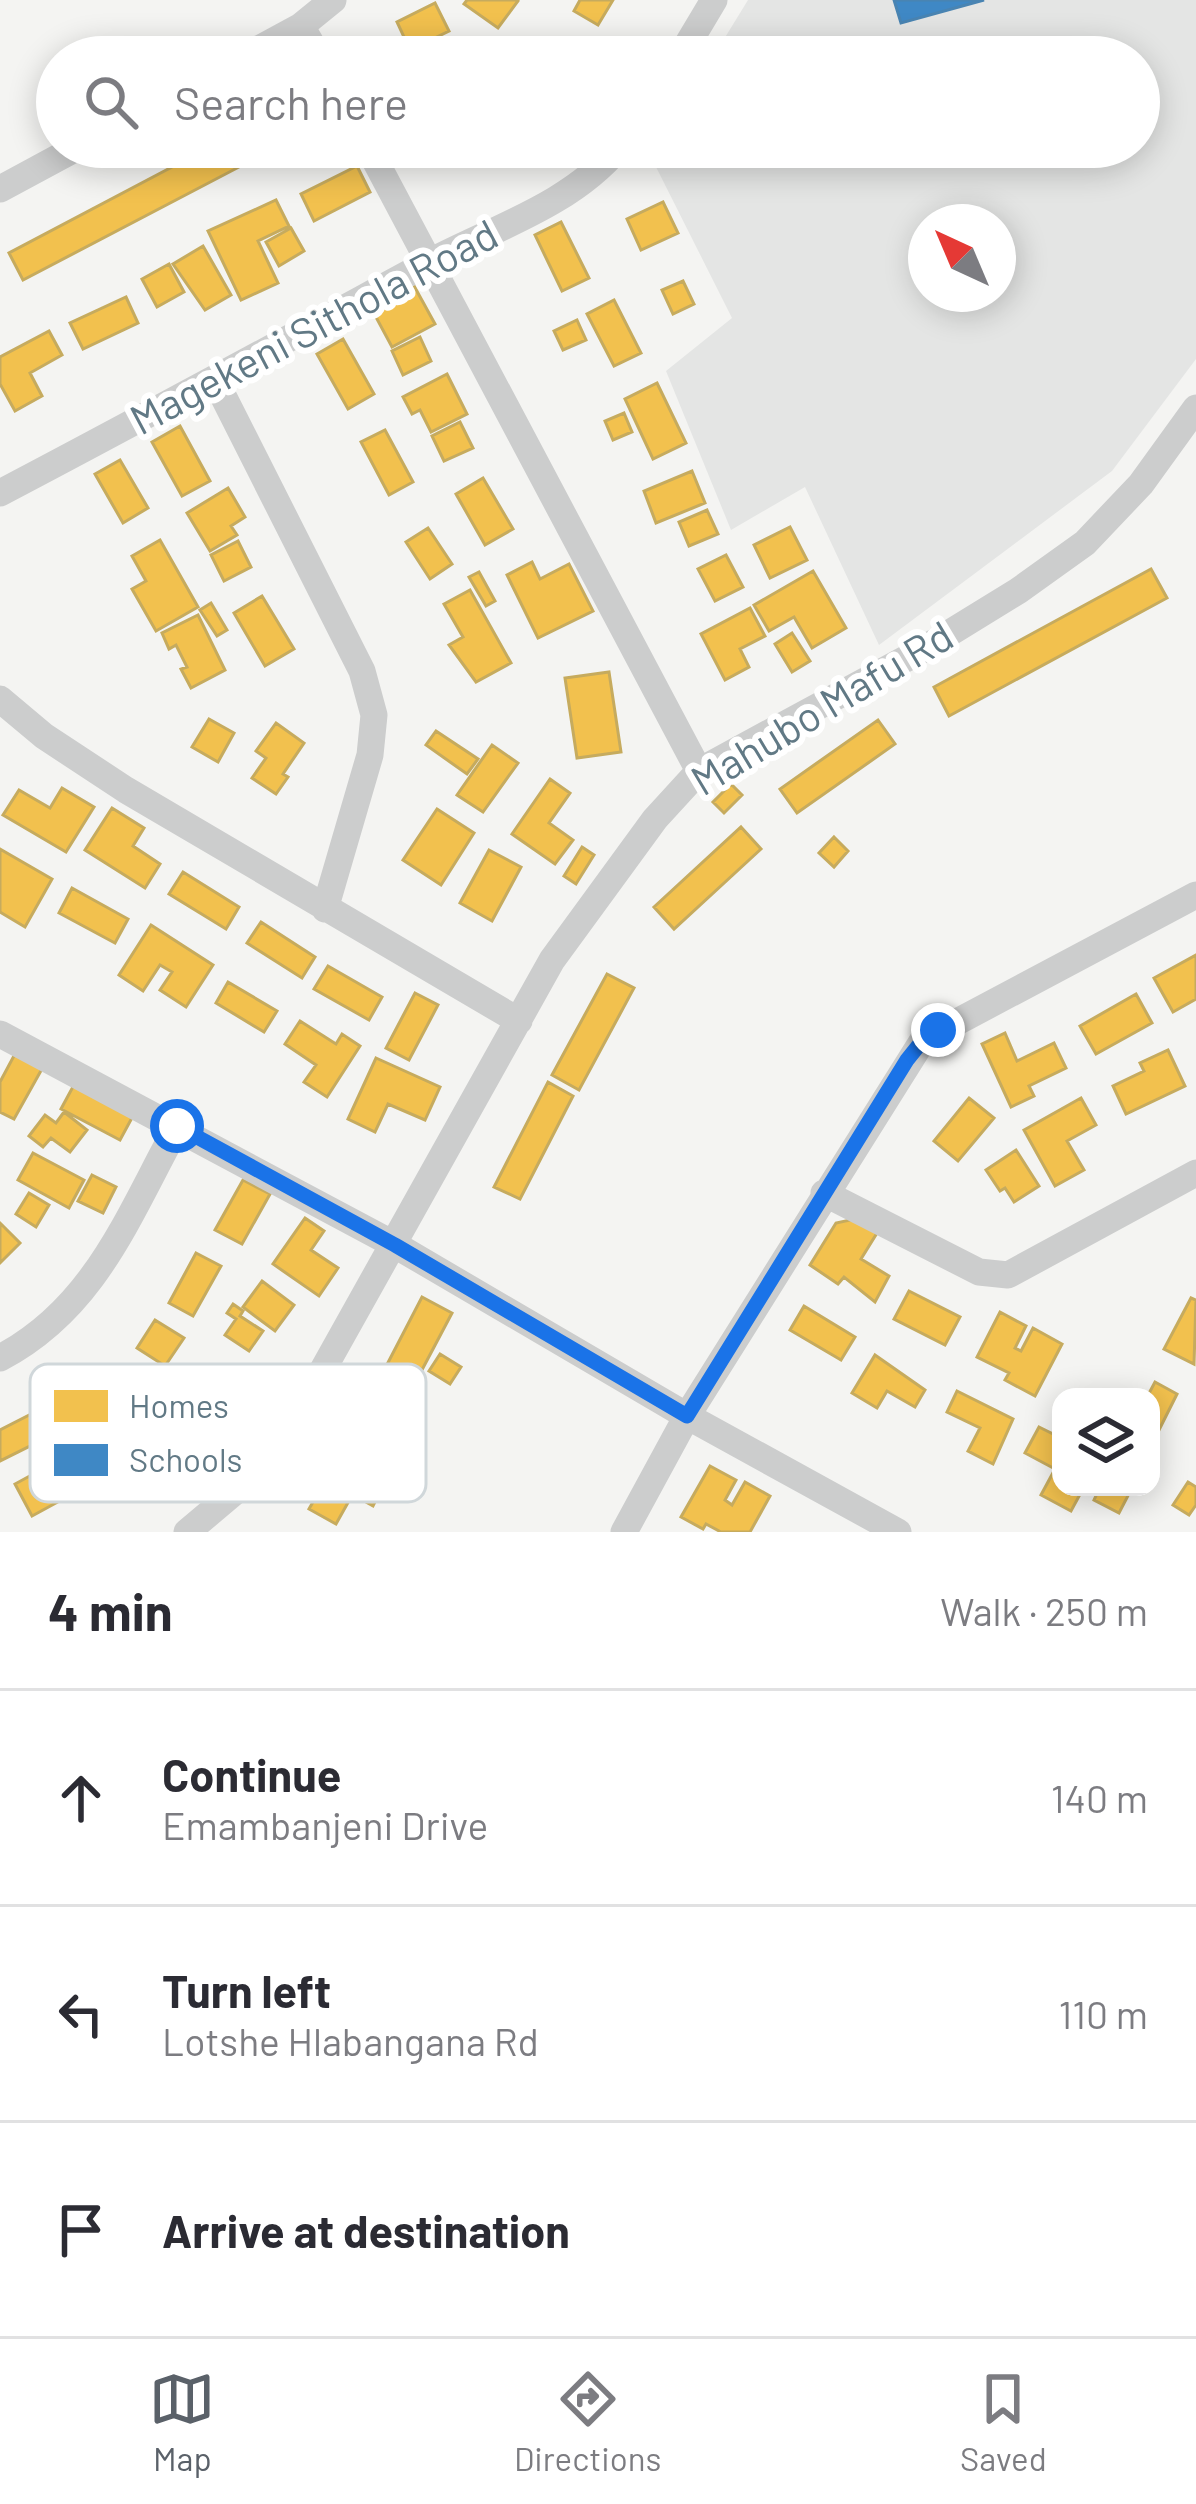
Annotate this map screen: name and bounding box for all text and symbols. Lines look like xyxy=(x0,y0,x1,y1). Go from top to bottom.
search box xyxy=(36,36,1160,168)
icon: search xyxy=(78,69,144,135)
text: Search here xyxy=(174,75,408,129)
north arrow xyxy=(908,204,1016,312)
street label: Magekeni Sithola Road xyxy=(121,207,506,444)
street label: Mahubo Mafu Rd xyxy=(681,609,961,804)
route end xyxy=(911,1003,965,1057)
route start xyxy=(150,1099,204,1153)
legend xyxy=(30,1364,426,1502)
text: Homes xyxy=(129,1385,229,1425)
map controls xyxy=(1052,1388,1160,1496)
button: layers xyxy=(1052,1388,1160,1496)
text: Schools xyxy=(129,1439,242,1479)
text: 4 min xyxy=(48,1580,173,1641)
text: Walk · 250 m xyxy=(940,1587,1148,1634)
text: Continue xyxy=(162,1747,341,1801)
icon: ahead xyxy=(48,1765,114,1831)
text: 140 m xyxy=(1051,1774,1148,1821)
text: Emambanjeni Drive xyxy=(162,1801,488,1848)
text: Turn left xyxy=(162,1963,331,2017)
icon: left xyxy=(48,1981,114,2047)
text: 110 m xyxy=(1058,1990,1148,2037)
text: Lotshe Hlabangana Rd xyxy=(162,2017,539,2064)
icon: arrive xyxy=(48,2197,114,2263)
text: Arrive at destination xyxy=(162,2203,570,2257)
tab: Map xyxy=(149,2366,215,2478)
tab: Directions xyxy=(514,2366,661,2478)
tab: Saved xyxy=(960,2366,1047,2478)

